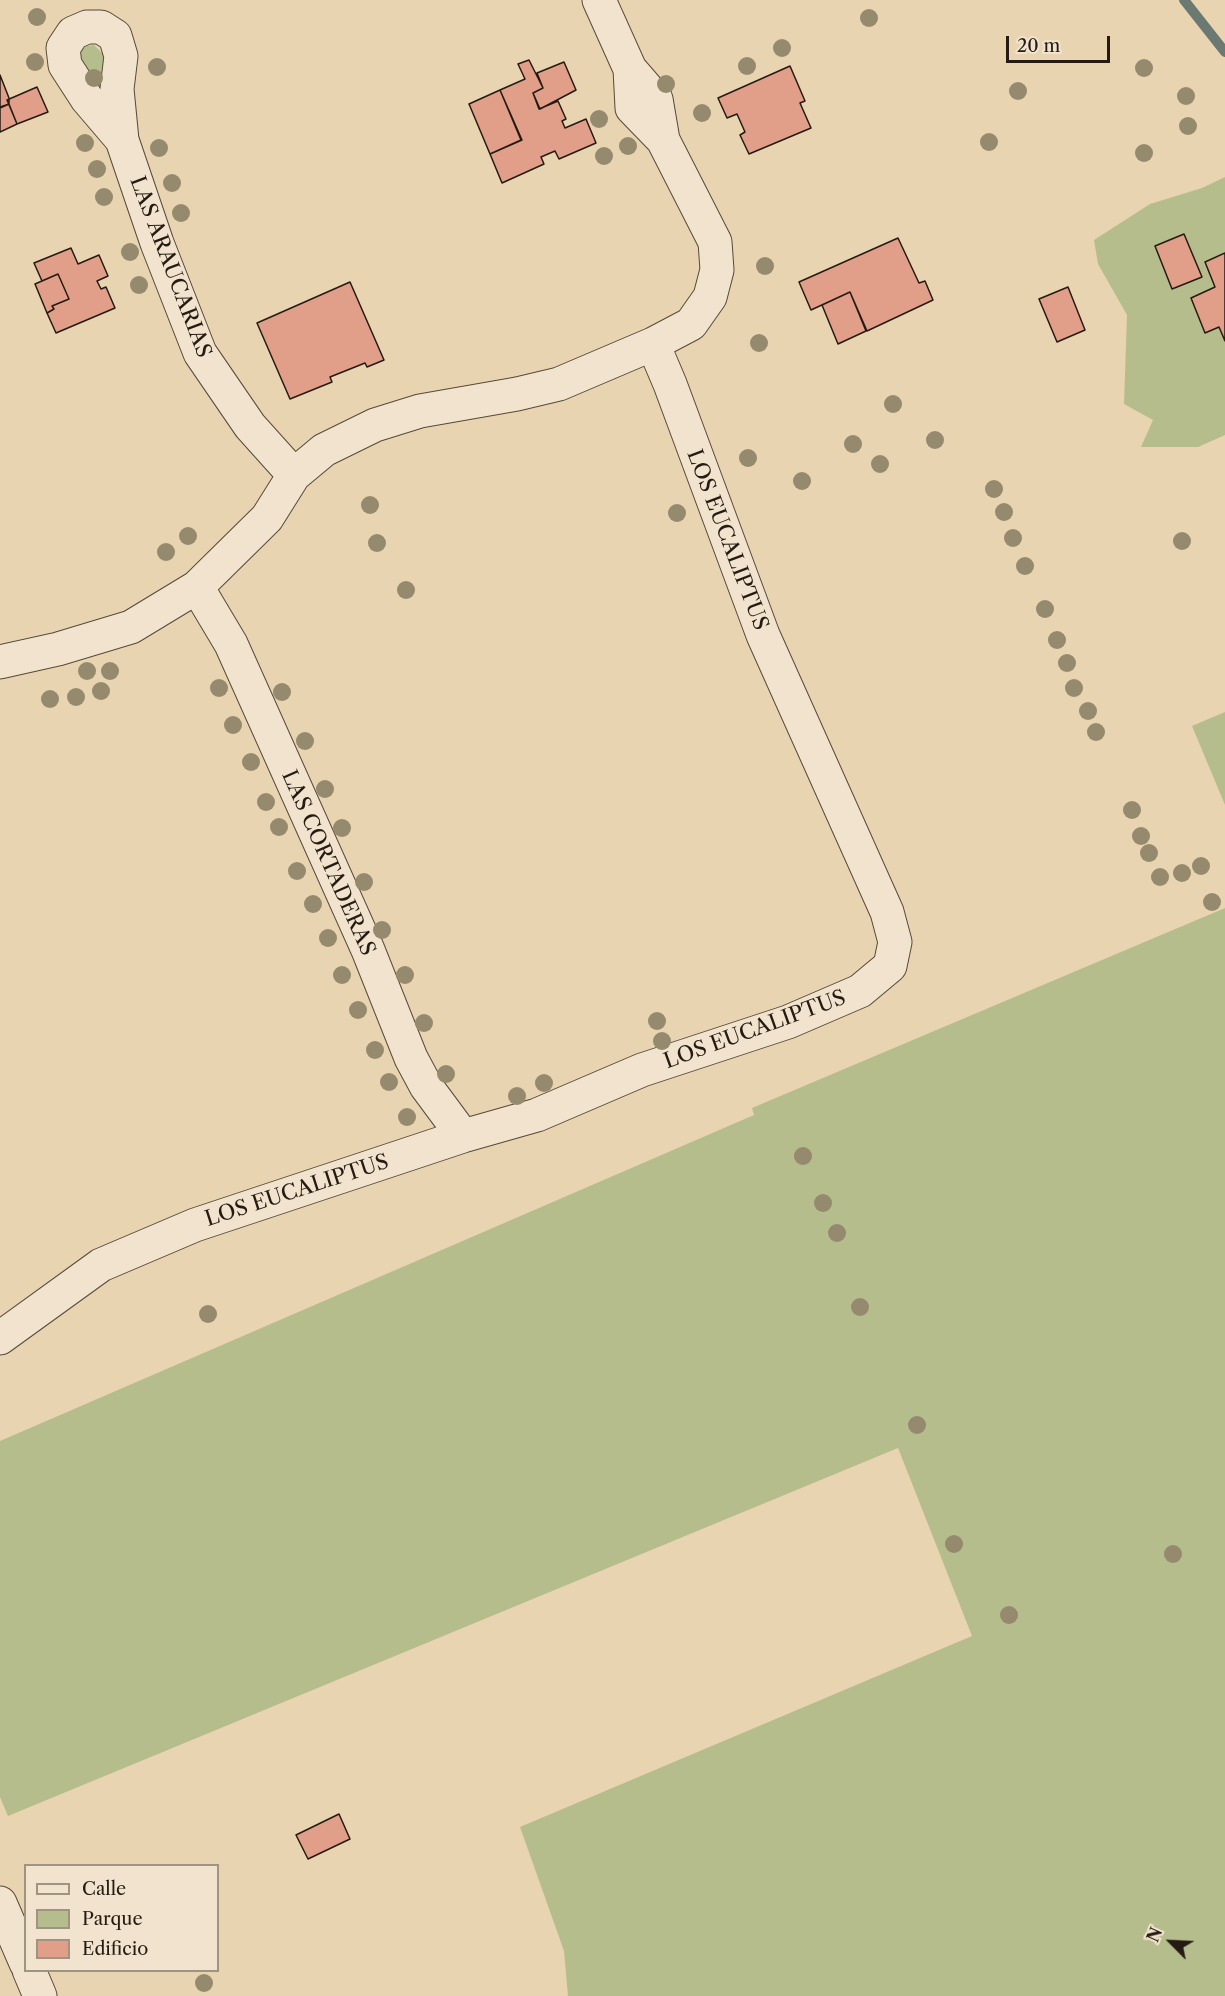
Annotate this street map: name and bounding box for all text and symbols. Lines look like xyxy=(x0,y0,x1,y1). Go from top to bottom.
scale bar xyxy=(1009,24,1112,62)
text: 20 m xyxy=(1017,35,1060,57)
street label: LAS ARAUCARIAS xyxy=(124,173,216,361)
street label: LOS EUCALIPTUS xyxy=(681,446,773,634)
street label: LAS CORTADERAS xyxy=(276,766,380,960)
street label: LOS EUCALIPTUS xyxy=(661,985,849,1075)
street label: LOS EUCALIPTUS xyxy=(202,1149,392,1233)
legend xyxy=(24,1864,219,1972)
text: Calle xyxy=(82,1878,126,1900)
text: Parque xyxy=(82,1908,143,1930)
north arrow xyxy=(1141,1912,1201,1972)
text: N xyxy=(1143,1924,1167,1945)
text: Edificio xyxy=(82,1938,148,1960)

